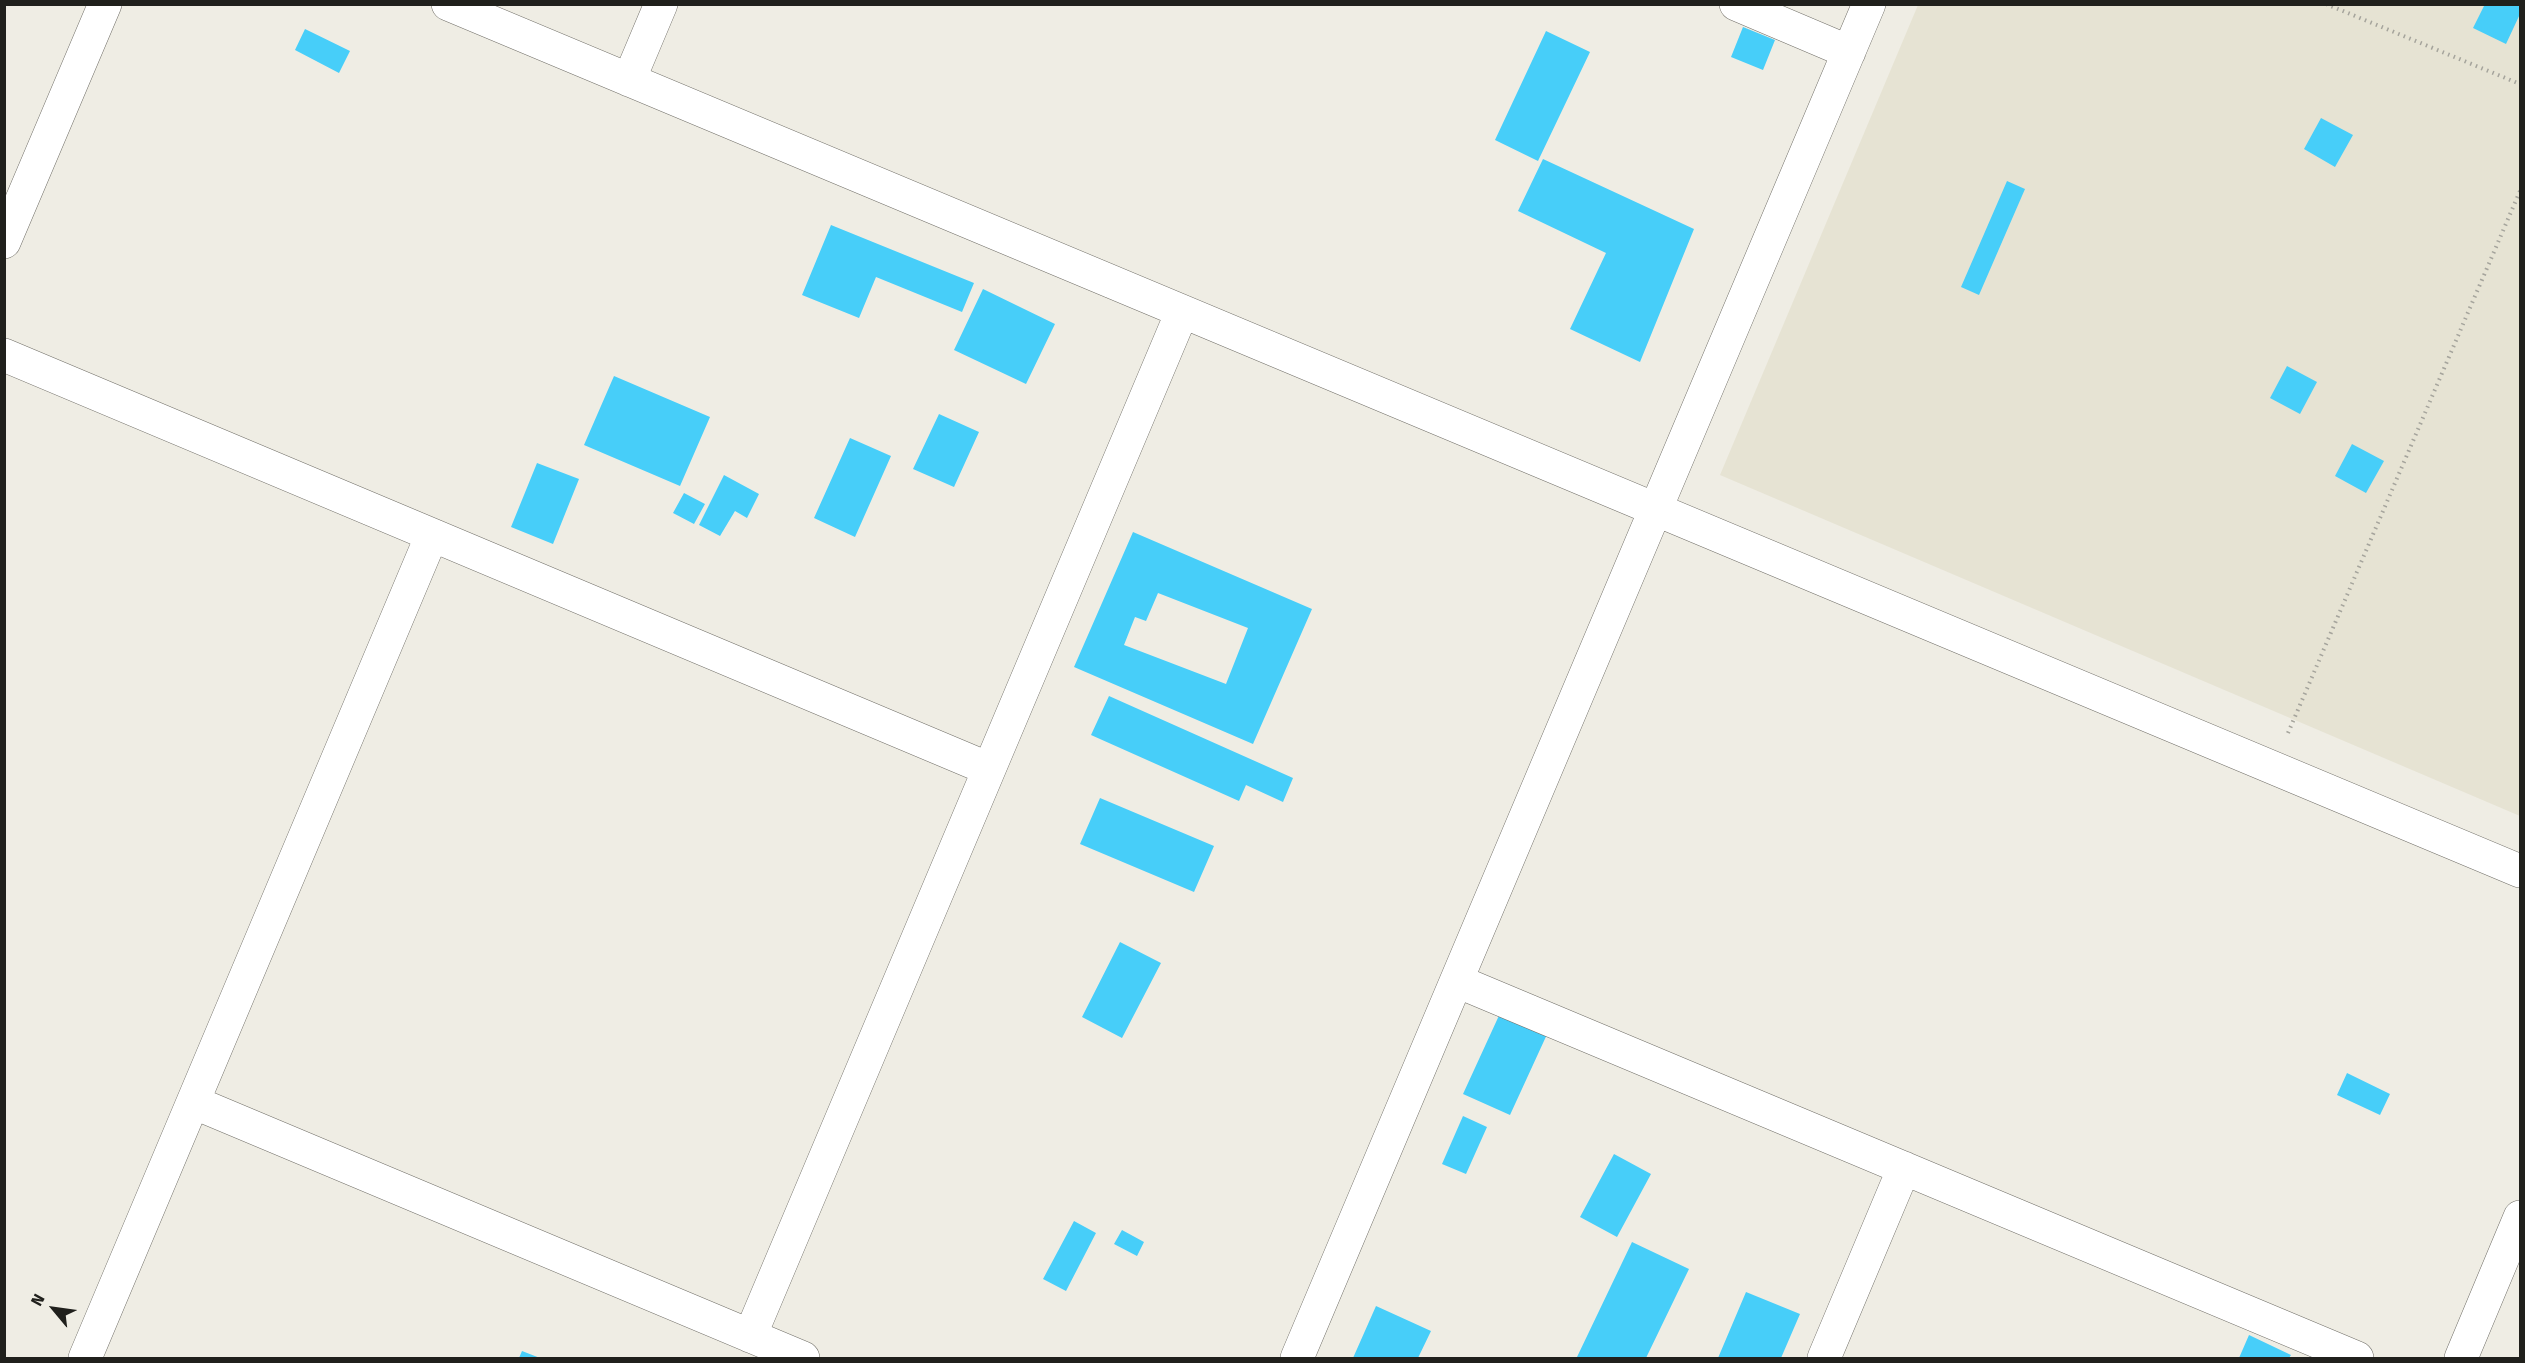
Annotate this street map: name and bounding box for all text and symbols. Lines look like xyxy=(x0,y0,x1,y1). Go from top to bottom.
north arrow xyxy=(24,1279,84,1339)
text: N xyxy=(27,1291,49,1309)

